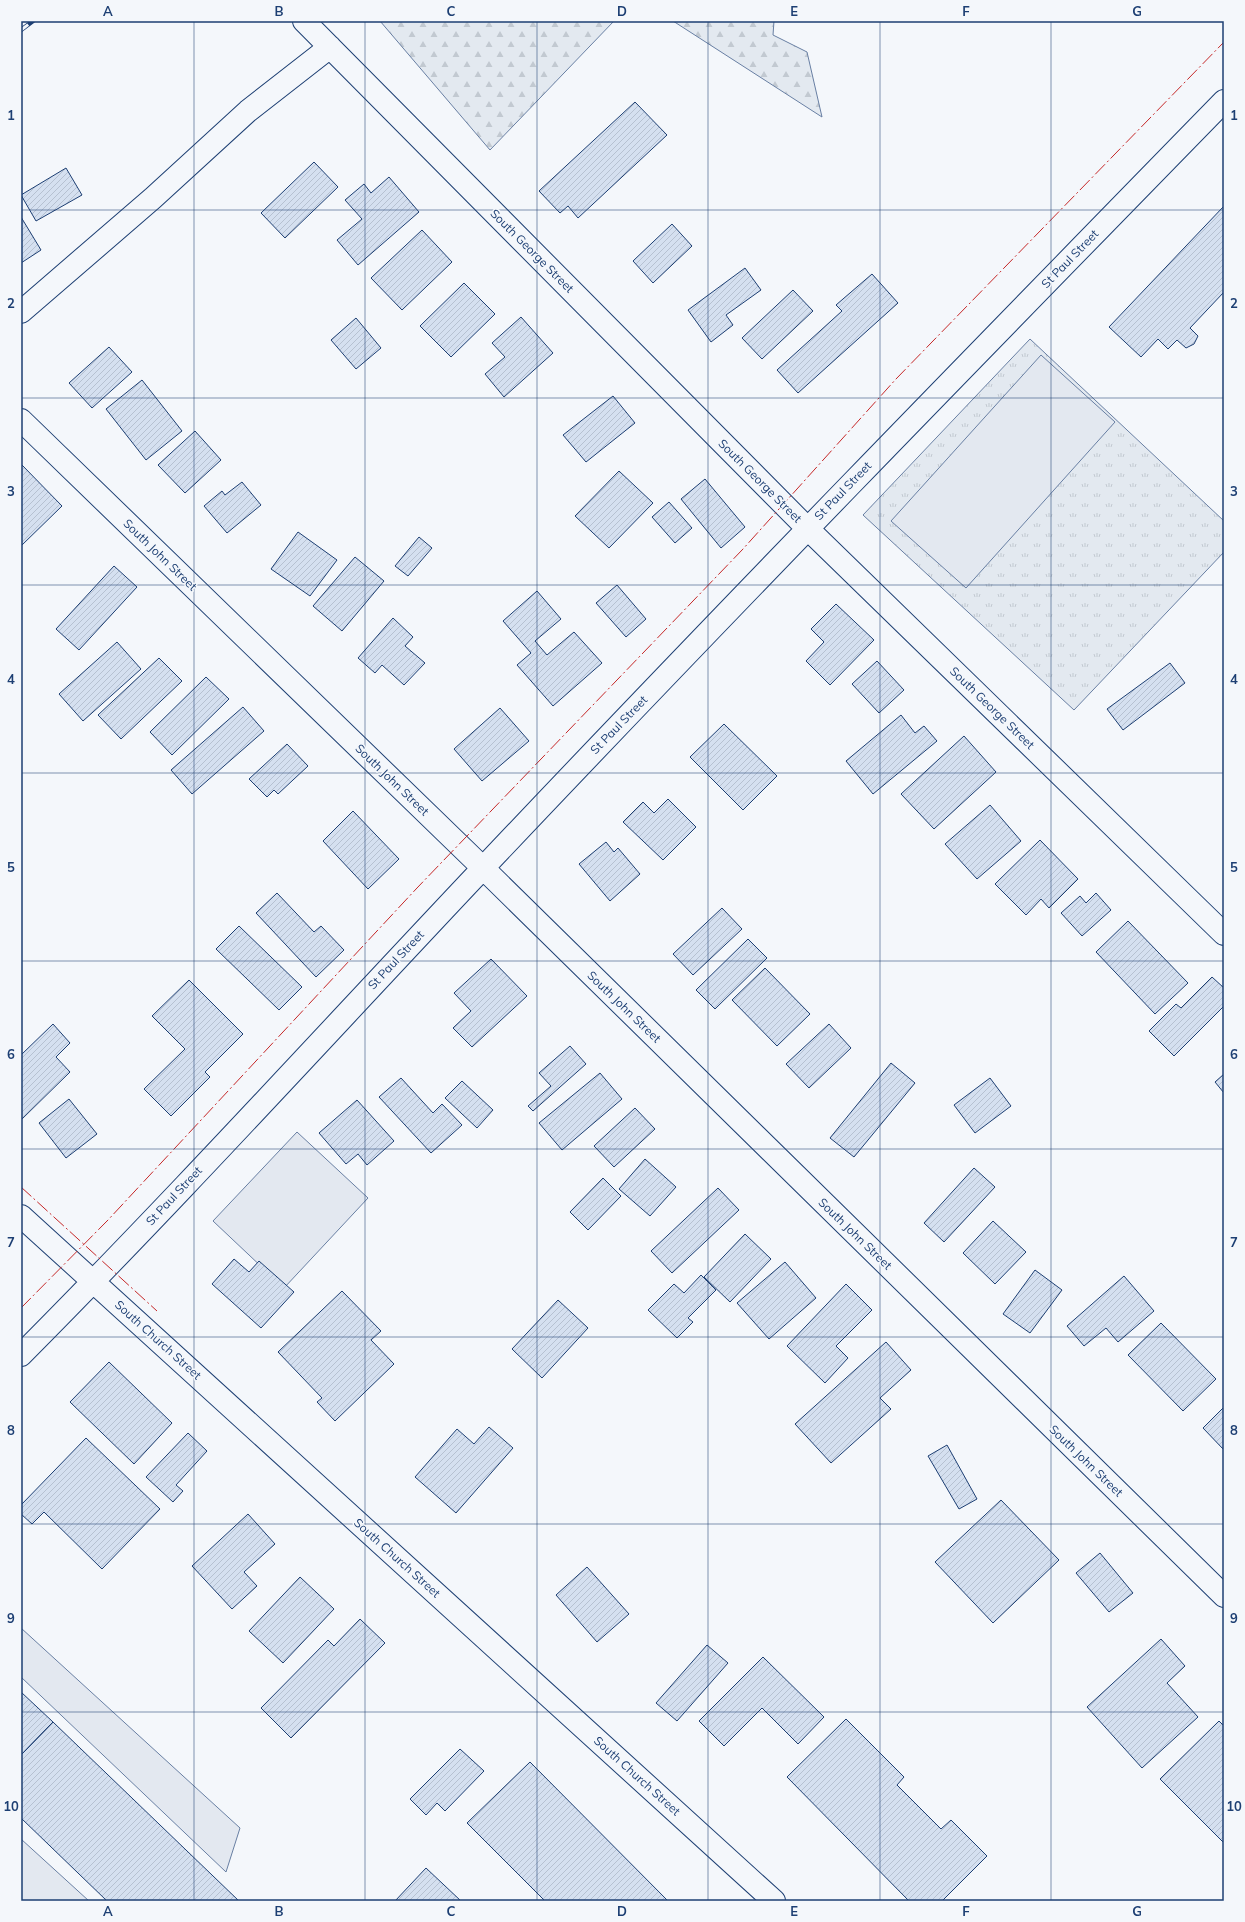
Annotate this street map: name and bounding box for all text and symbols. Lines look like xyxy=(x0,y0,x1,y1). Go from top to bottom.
text: A xyxy=(103,3,113,19)
text: B xyxy=(275,3,284,19)
text: C xyxy=(447,3,456,19)
text: D xyxy=(617,3,627,19)
text: E xyxy=(790,3,798,19)
text: F xyxy=(962,3,970,19)
text: G xyxy=(1132,3,1142,19)
text: 1 xyxy=(7,107,15,123)
text: 1 xyxy=(1230,107,1238,123)
street label: South George Street xyxy=(487,206,577,296)
street label: St Paul Street xyxy=(1038,226,1101,291)
text: 2 xyxy=(7,295,15,311)
text: 2 xyxy=(1230,295,1238,311)
street label: South George Street xyxy=(715,436,805,526)
street label: St Paul Street xyxy=(811,458,874,523)
text: 3 xyxy=(7,483,15,499)
text: 3 xyxy=(1230,483,1238,499)
street label: South John Street xyxy=(120,516,200,594)
street label: South George Street xyxy=(947,663,1038,752)
text: 4 xyxy=(7,671,15,687)
text: 4 xyxy=(1230,671,1238,687)
street label: St Paul Street xyxy=(587,692,650,757)
street label: South John Street xyxy=(352,741,432,819)
text: 5 xyxy=(7,859,15,875)
text: 5 xyxy=(1230,859,1238,875)
street label: St Paul Street xyxy=(364,927,427,992)
street label: South John Street xyxy=(584,968,664,1046)
text: 6 xyxy=(7,1046,15,1062)
text: 6 xyxy=(1230,1046,1238,1062)
street label: St Paul Street xyxy=(142,1163,205,1228)
street label: South John Street xyxy=(815,1195,895,1273)
text: 7 xyxy=(7,1234,15,1250)
text: 7 xyxy=(1230,1234,1238,1250)
street label: South Church Street xyxy=(112,1297,205,1382)
text: 8 xyxy=(7,1422,15,1438)
street label: South John Street xyxy=(1046,1422,1126,1500)
text: 8 xyxy=(1230,1422,1238,1438)
street label: South Church Street xyxy=(351,1515,444,1600)
text: 9 xyxy=(7,1610,15,1626)
text: 9 xyxy=(1230,1610,1238,1626)
street label: South Church Street xyxy=(591,1733,684,1818)
text: 10 xyxy=(3,1798,19,1814)
text: 10 xyxy=(1226,1798,1242,1814)
text: A xyxy=(103,1903,113,1919)
text: B xyxy=(275,1903,284,1919)
text: C xyxy=(447,1903,456,1919)
text: D xyxy=(617,1903,627,1919)
text: E xyxy=(790,1903,798,1919)
text: F xyxy=(962,1903,970,1919)
text: G xyxy=(1132,1903,1142,1919)

